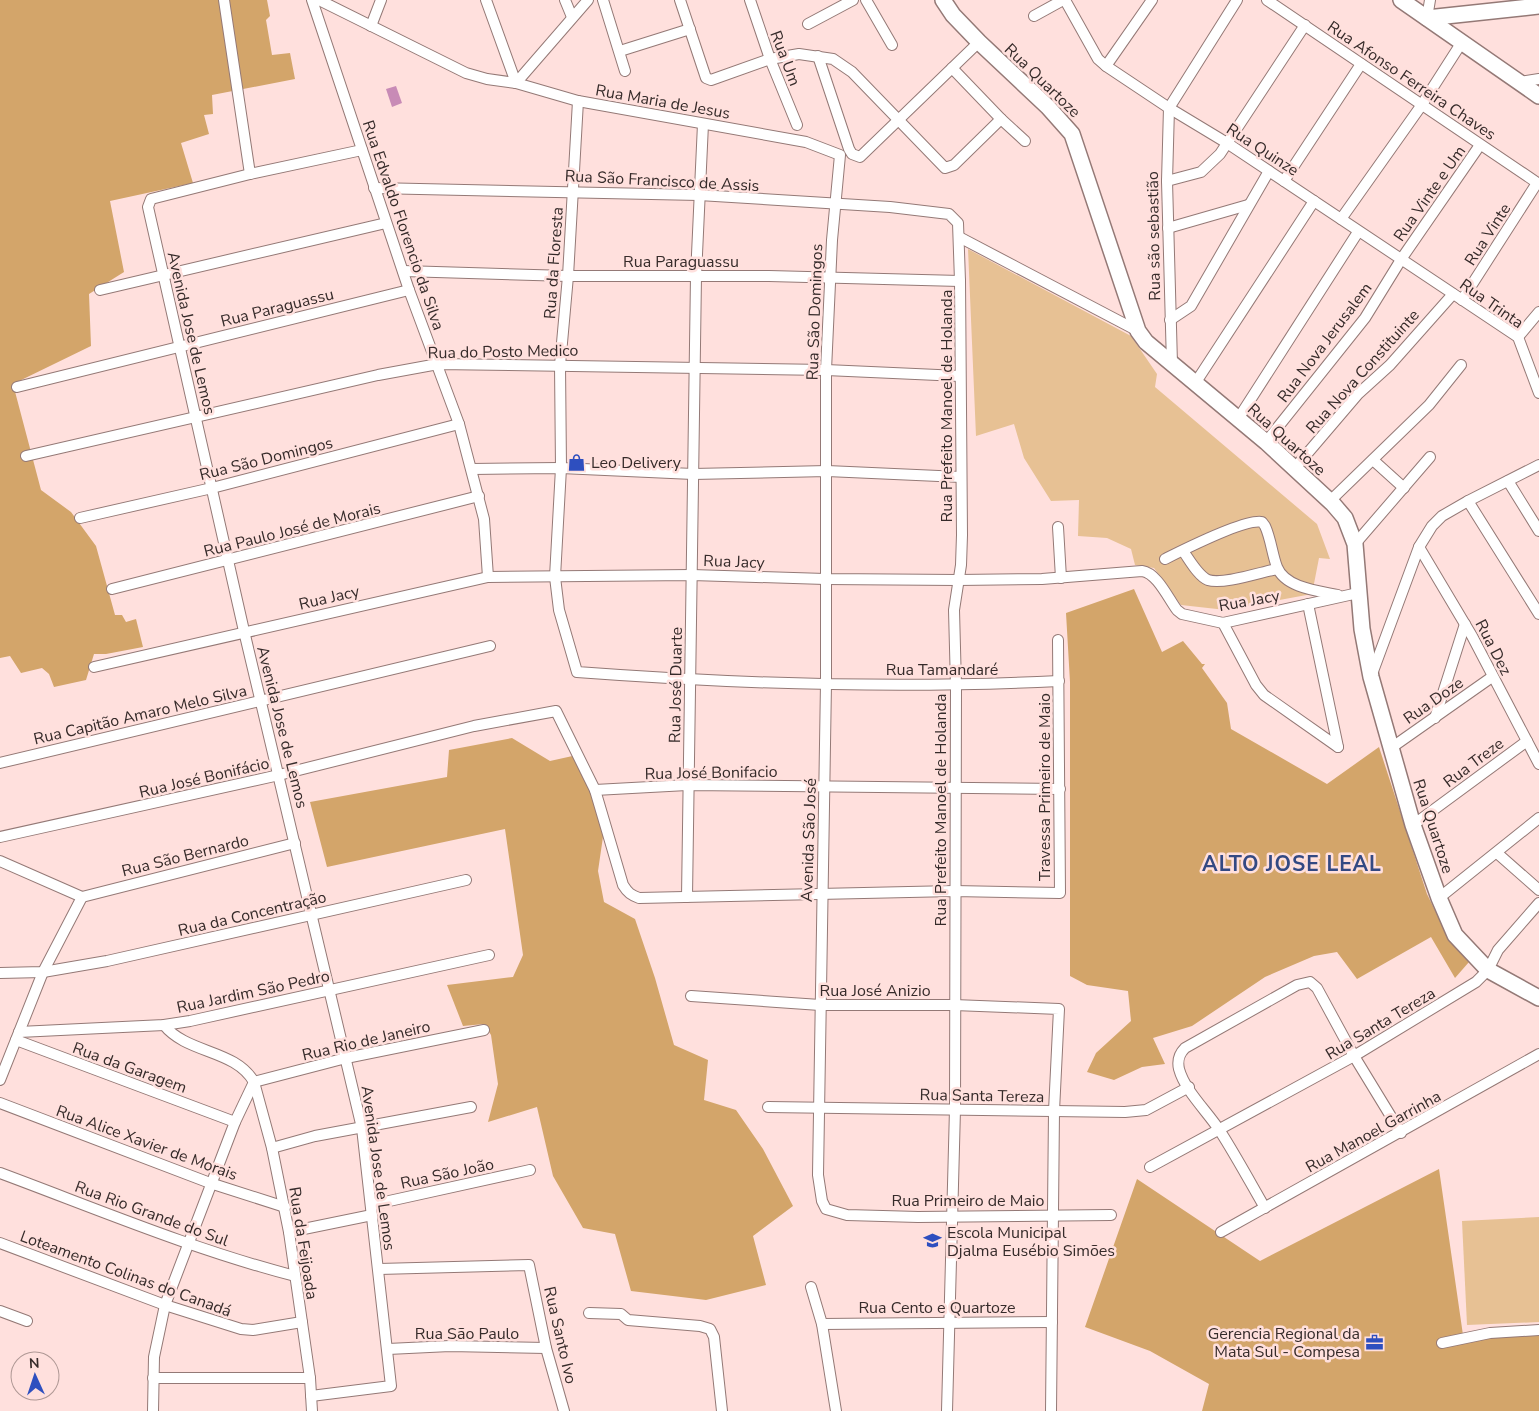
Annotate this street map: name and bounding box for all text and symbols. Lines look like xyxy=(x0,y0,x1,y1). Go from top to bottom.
street label: Rua Afonso Ferreira Chaves xyxy=(1323,16,1500,146)
street label: Rua Um xyxy=(764,28,806,89)
street label: Rua Quartoze xyxy=(999,39,1085,123)
street label: Rua Maria de Jesus xyxy=(594,79,732,125)
street label: Rua Edvaldo Florencio da Silva xyxy=(357,117,449,333)
street label: Rua Quinze xyxy=(1222,118,1303,181)
street label: Rua Vinte e Um xyxy=(1389,141,1471,246)
street label: Rua São Francisco de Assis xyxy=(564,165,760,197)
street label: Rua são sebastião xyxy=(1142,171,1166,301)
street label: Rua Vinte xyxy=(1460,199,1516,270)
street label: Rua da Floresta xyxy=(539,206,569,320)
street label: Rua São Domingos xyxy=(802,243,828,381)
street label: Avenida Jose de Lemos xyxy=(162,250,220,417)
street label: Rua Paraguassu xyxy=(623,251,739,273)
street label: Rua Trinta xyxy=(1455,274,1528,334)
street label: Rua Nova Jerusalem xyxy=(1272,278,1377,407)
street label: Rua Paraguassu xyxy=(218,283,336,333)
street label: Rua Prefeito Manoel de Holanda xyxy=(936,290,958,522)
street label: Rua Nova Constituinte xyxy=(1301,305,1424,439)
street label: Rua do Posto Medico xyxy=(427,340,579,364)
street label: Rua Quartoze xyxy=(1242,399,1330,481)
street label: Rua São Domingos xyxy=(197,432,335,486)
shop icon: Leo Delivery xyxy=(567,452,587,472)
place label: Leo Delivery xyxy=(591,452,682,474)
street label: Rua Paulo José de Morais xyxy=(201,497,383,563)
street label: Rua Jacy xyxy=(703,550,766,574)
street label: Rua Jacy xyxy=(297,580,362,616)
street label: Rua Jacy xyxy=(1217,585,1282,617)
street label: Rua Dez xyxy=(1470,616,1517,679)
street label: Rua José Duarte xyxy=(664,627,688,743)
street label: Avenida Jose de Lemos xyxy=(251,644,313,811)
street label: Rua Tamandaré xyxy=(886,659,998,681)
street label: Rua Doze xyxy=(1399,672,1468,730)
street label: Rua Capitão Amaro Melo Silva xyxy=(31,680,249,750)
street label: Travessa Primeiro de Maio xyxy=(1034,693,1056,881)
street label: Rua Prefeito Manoel de Holanda xyxy=(930,694,952,926)
street label: Rua Treze xyxy=(1439,733,1508,793)
street label: Rua José Bonifácio xyxy=(137,752,272,804)
street label: Rua José Bonifacio xyxy=(644,761,778,785)
street label: Rua Quartoze xyxy=(1407,776,1459,876)
street label: Avenida São José xyxy=(796,778,822,902)
street label: Rua São Bernardo xyxy=(119,830,251,882)
district label: ALTO JOSE LEAL xyxy=(1202,850,1382,878)
street label: Rua da Concentração xyxy=(176,886,329,942)
street label: Rua Jardim São Pedro xyxy=(175,965,332,1019)
street label: Rua José Anizio xyxy=(819,980,931,1002)
street label: Rua Santa Tereza xyxy=(1321,982,1440,1065)
street label: Rua Rio de Janeiro xyxy=(300,1015,433,1066)
street label: Rua da Garagem xyxy=(70,1037,190,1099)
street label: Avenida Jose de Lemos xyxy=(356,1084,400,1252)
street label: Rua Santa Tereza xyxy=(919,1084,1045,1108)
street label: Rua Manoel Garrinha xyxy=(1302,1085,1445,1178)
street label: Rua Alice Xavier de Morais xyxy=(53,1100,240,1186)
street label: Rua São João xyxy=(398,1153,496,1195)
street label: Rua Rio Grande do Sul xyxy=(72,1176,232,1252)
street label: Rua da Feijoada xyxy=(283,1185,323,1301)
street label: Rua Primeiro de Maio xyxy=(892,1190,1045,1212)
place label: Escola Municipal Djalma Eusébio Simões xyxy=(947,1222,1115,1262)
street label: Loteamento Colinas do Canadá xyxy=(17,1225,234,1322)
school or university icon: Escola Municipal Djalma Eusébio Simões xyxy=(923,1231,943,1251)
street label: Rua Santo Ivo xyxy=(538,1284,582,1386)
street label: Rua Cento e Quartoze xyxy=(858,1297,1016,1319)
street label: Rua São Paulo xyxy=(415,1323,519,1345)
place label: Gerencia Regional da Mata Sul - Compesa xyxy=(1208,1323,1360,1363)
office icon: Gerencia Regional da Mata Sul - Compesa xyxy=(1364,1332,1384,1352)
north arrow xyxy=(10,1351,60,1401)
text: N xyxy=(29,1354,40,1373)

